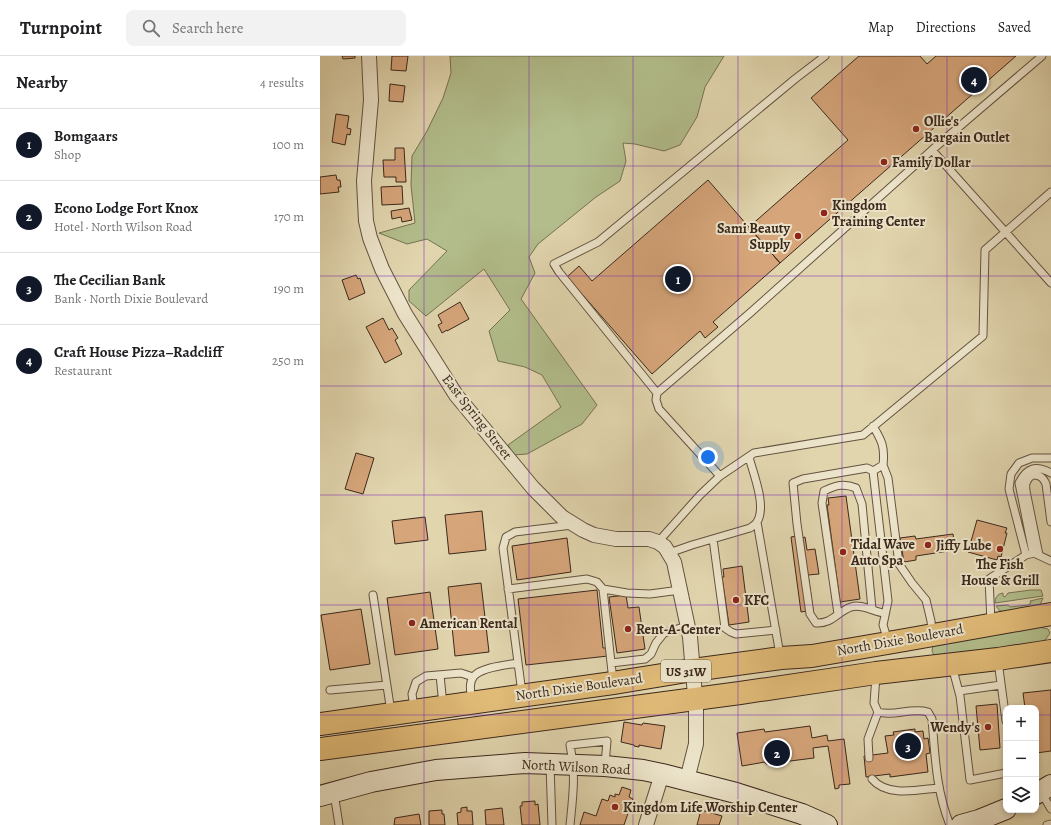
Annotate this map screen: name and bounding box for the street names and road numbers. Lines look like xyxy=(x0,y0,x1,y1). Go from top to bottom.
street label: East Spring Street xyxy=(438,370,517,464)
street label: North Dixie Boulevard xyxy=(835,619,965,660)
road number: US 31W xyxy=(661,660,711,682)
street label: North Dixie Boulevard xyxy=(514,669,644,705)
street label: North Wilson Road xyxy=(521,755,631,779)

